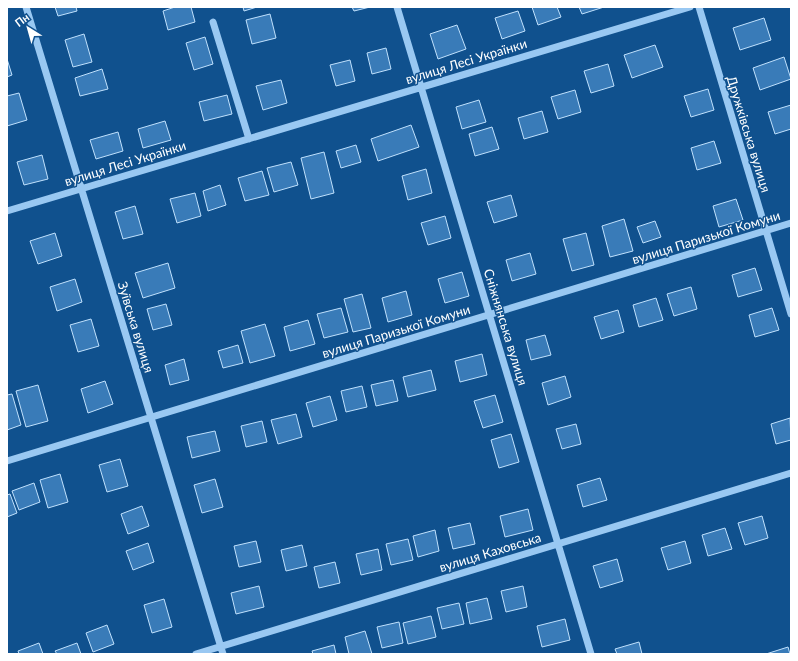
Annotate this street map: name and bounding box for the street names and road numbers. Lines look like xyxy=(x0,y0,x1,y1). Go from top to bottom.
street label: вулиця Лесі Українки xyxy=(403,35,529,87)
street label: Дружківська вулиця xyxy=(724,74,774,194)
street label: вулиця Лесі Українки xyxy=(62,137,188,189)
street label: вулиця Паризької Комуни xyxy=(630,207,782,267)
street label: Сніжнянська вулиця xyxy=(481,267,531,387)
street label: Зуївська вулиця xyxy=(115,280,157,374)
street label: вулиця Паризької Комуни xyxy=(320,301,472,361)
street label: вулиця Каховська xyxy=(437,529,543,575)

